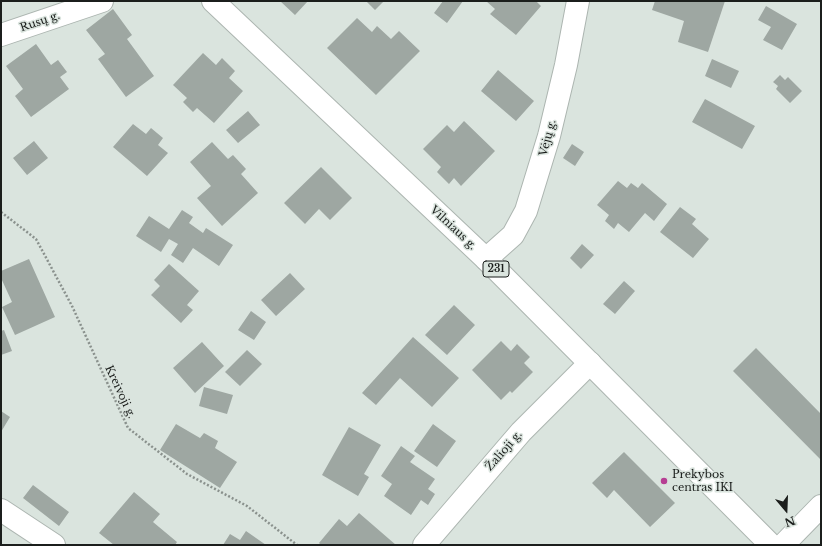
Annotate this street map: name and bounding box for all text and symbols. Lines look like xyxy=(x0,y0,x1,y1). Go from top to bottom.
street label: Rusų g. xyxy=(18,9,62,35)
street label: Vėjų g. xyxy=(537,118,559,158)
street label: Vilniaus g. xyxy=(427,203,479,253)
road number: 231 xyxy=(483,261,509,277)
street label: Kreivoji g. xyxy=(102,363,138,421)
street label: Žalioji g. xyxy=(483,428,525,474)
place label: Prekybos centras IKI xyxy=(672,468,733,494)
marker: Prekybos centras IKI xyxy=(659,476,669,486)
north arrow xyxy=(766,490,806,530)
text: N xyxy=(783,513,797,530)

